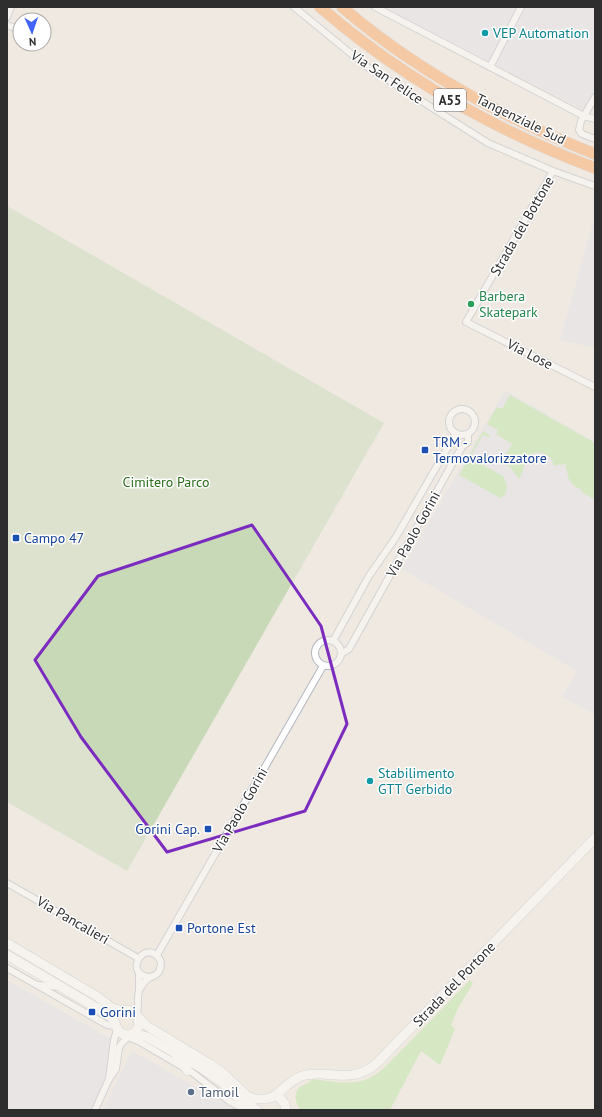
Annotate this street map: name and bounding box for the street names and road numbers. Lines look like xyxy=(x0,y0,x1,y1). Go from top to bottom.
street label: Via San Felice xyxy=(347,46,427,108)
road number: A55 xyxy=(434,89,466,111)
street label: Tangenziale Sud xyxy=(473,90,569,148)
street label: Strada del Bottone xyxy=(486,173,558,279)
street label: Via Lose xyxy=(503,334,556,373)
street label: Via Paolo Gorini xyxy=(381,488,444,581)
street label: Via Paolo Gorini xyxy=(208,764,272,857)
street label: Via Pancalieri xyxy=(33,891,113,948)
street label: Strada del Portone xyxy=(409,938,499,1030)

